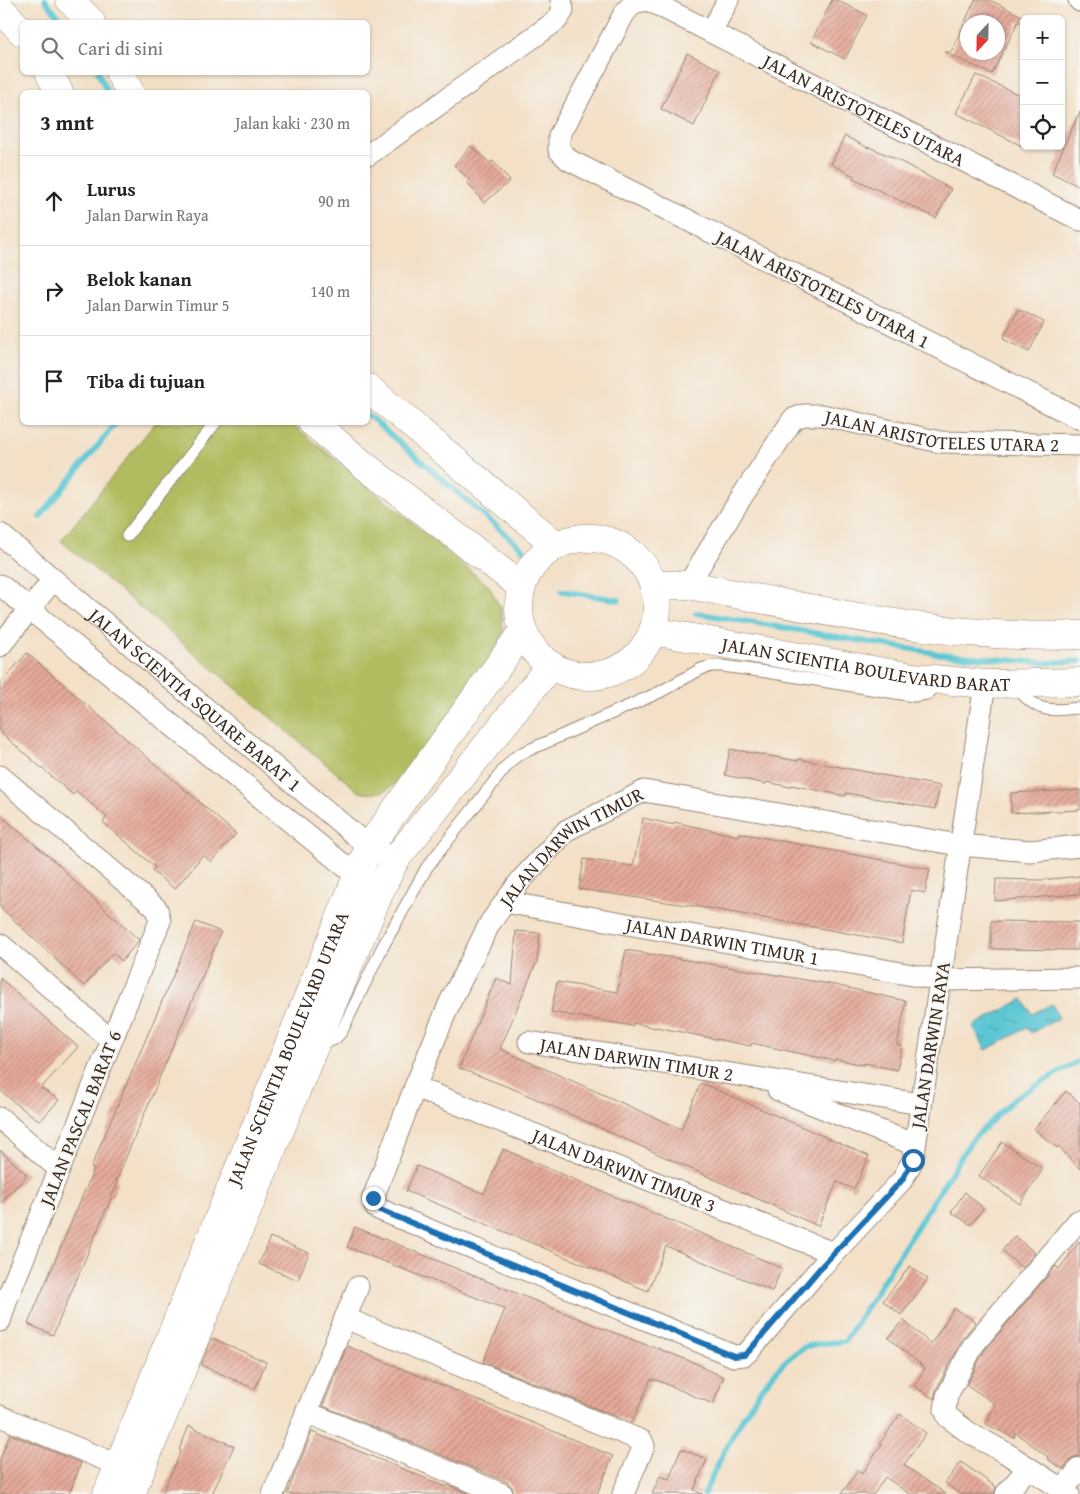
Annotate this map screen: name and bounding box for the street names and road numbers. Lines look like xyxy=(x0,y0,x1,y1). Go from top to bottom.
street label: JALAN ARISTOTELES UTARA xyxy=(756,46,970,173)
street label: JALAN ARISTOTELES UTARA 1 xyxy=(709,222,935,355)
street label: JALAN ARISTOTELES UTARA 2 xyxy=(820,402,1059,459)
street label: JALAN SCIENTIA SQUARE BARAT 1 xyxy=(81,600,308,798)
street label: JALAN SCIENTIA BOULEVARD BARAT xyxy=(718,629,1011,698)
street label: JALAN DARWIN TIMUR xyxy=(491,780,648,914)
street label: JALAN SCIENTIA BOULEVARD UTARA xyxy=(219,907,356,1191)
street label: JALAN DARWIN TIMUR 1 xyxy=(622,910,821,972)
street label: JALAN DARWIN RAYA xyxy=(903,959,957,1132)
street label: JALAN PASCAL BARAT 6 xyxy=(31,1026,128,1212)
street label: JALAN DARWIN TIMUR 2 xyxy=(536,1030,735,1088)
street label: JALAN DARWIN TIMUR 3 xyxy=(526,1120,720,1219)

